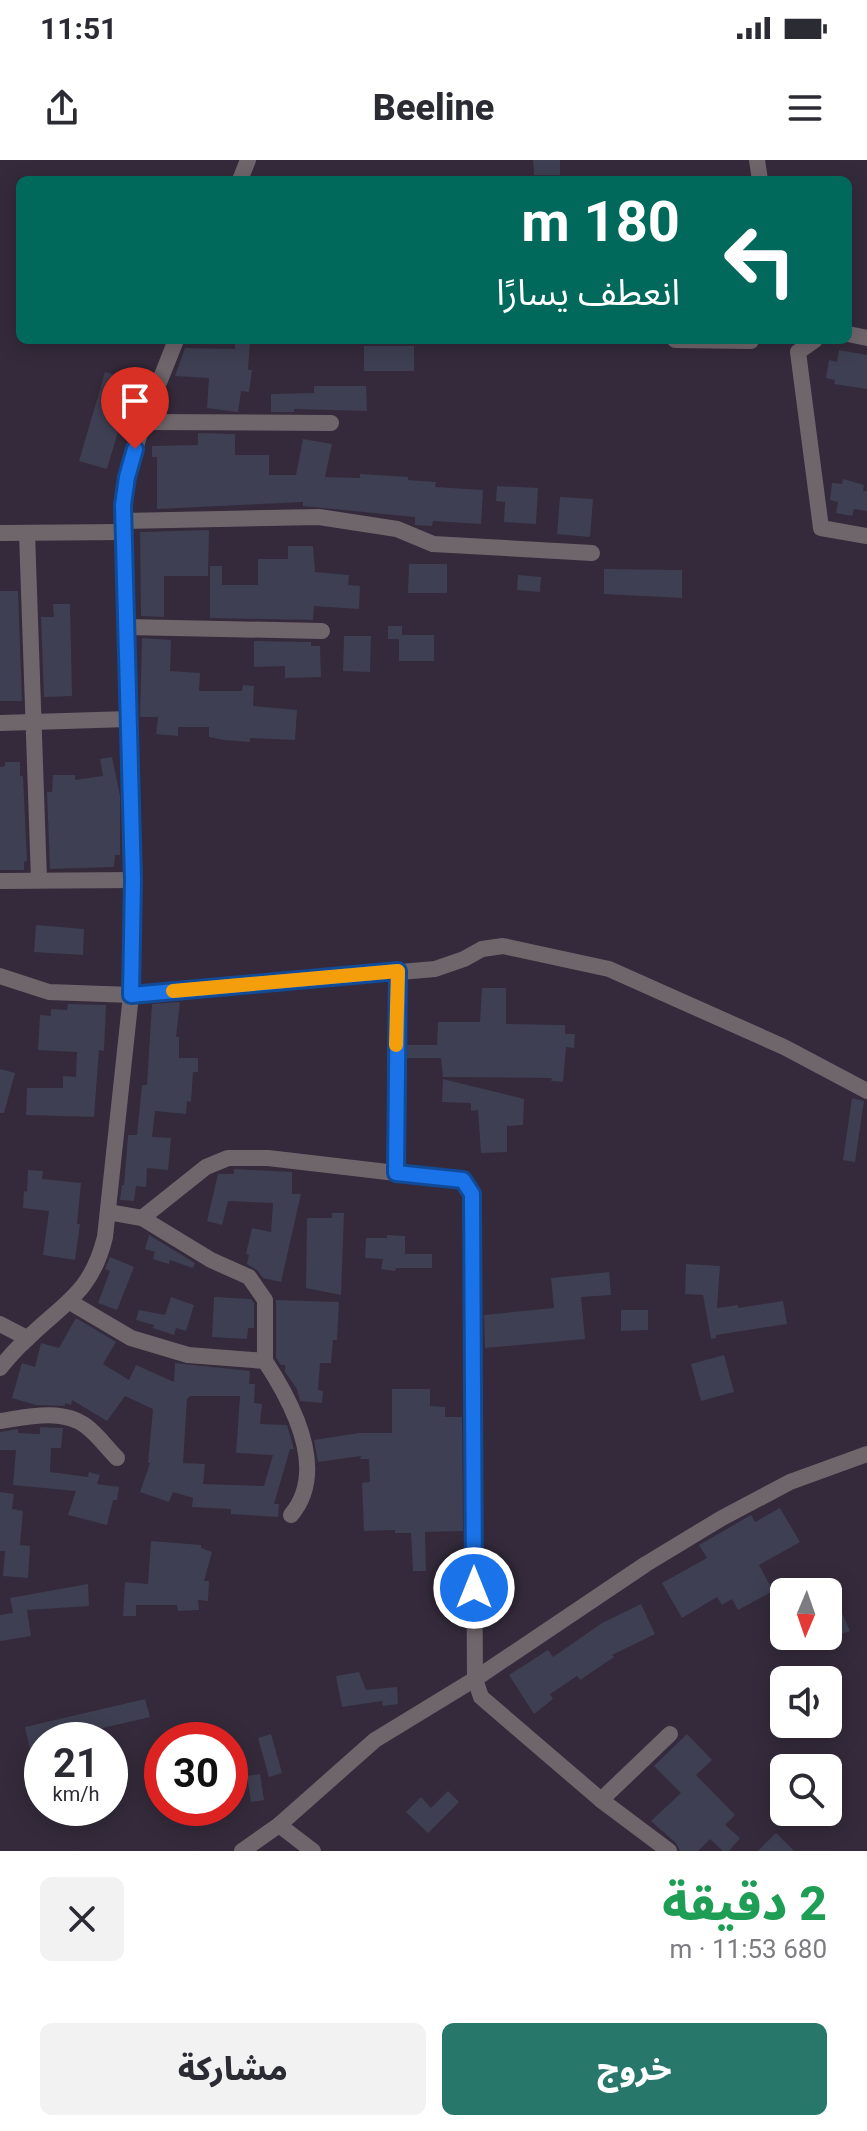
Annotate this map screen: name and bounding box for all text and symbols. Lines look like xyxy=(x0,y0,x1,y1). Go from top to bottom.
text: 11:51 xyxy=(40,11,117,46)
icon: share xyxy=(40,86,84,130)
icon: menu xyxy=(783,86,827,130)
text: Beeline xyxy=(373,87,494,129)
text: 180 m xyxy=(521,189,680,255)
icon: left xyxy=(708,208,812,312)
text: انعطف يسارًا xyxy=(496,272,680,314)
pin xyxy=(101,367,169,449)
icon: arrive xyxy=(113,379,157,423)
position arrow xyxy=(432,1546,516,1630)
north arrow xyxy=(770,1578,842,1650)
map controls xyxy=(770,1578,842,1826)
button: sound xyxy=(770,1666,842,1738)
speed limit sign: 30 xyxy=(144,1722,248,1826)
text: 21 xyxy=(53,1740,99,1787)
button: search xyxy=(770,1754,842,1826)
text: km/h xyxy=(53,1782,99,1806)
text: 2 دقيقة xyxy=(662,1875,827,1932)
button: close xyxy=(40,1877,124,1961)
text: 680 m · 11:53 xyxy=(669,1934,827,1964)
button: مشاركة xyxy=(40,2023,426,2115)
button: خروج xyxy=(442,2023,827,2115)

